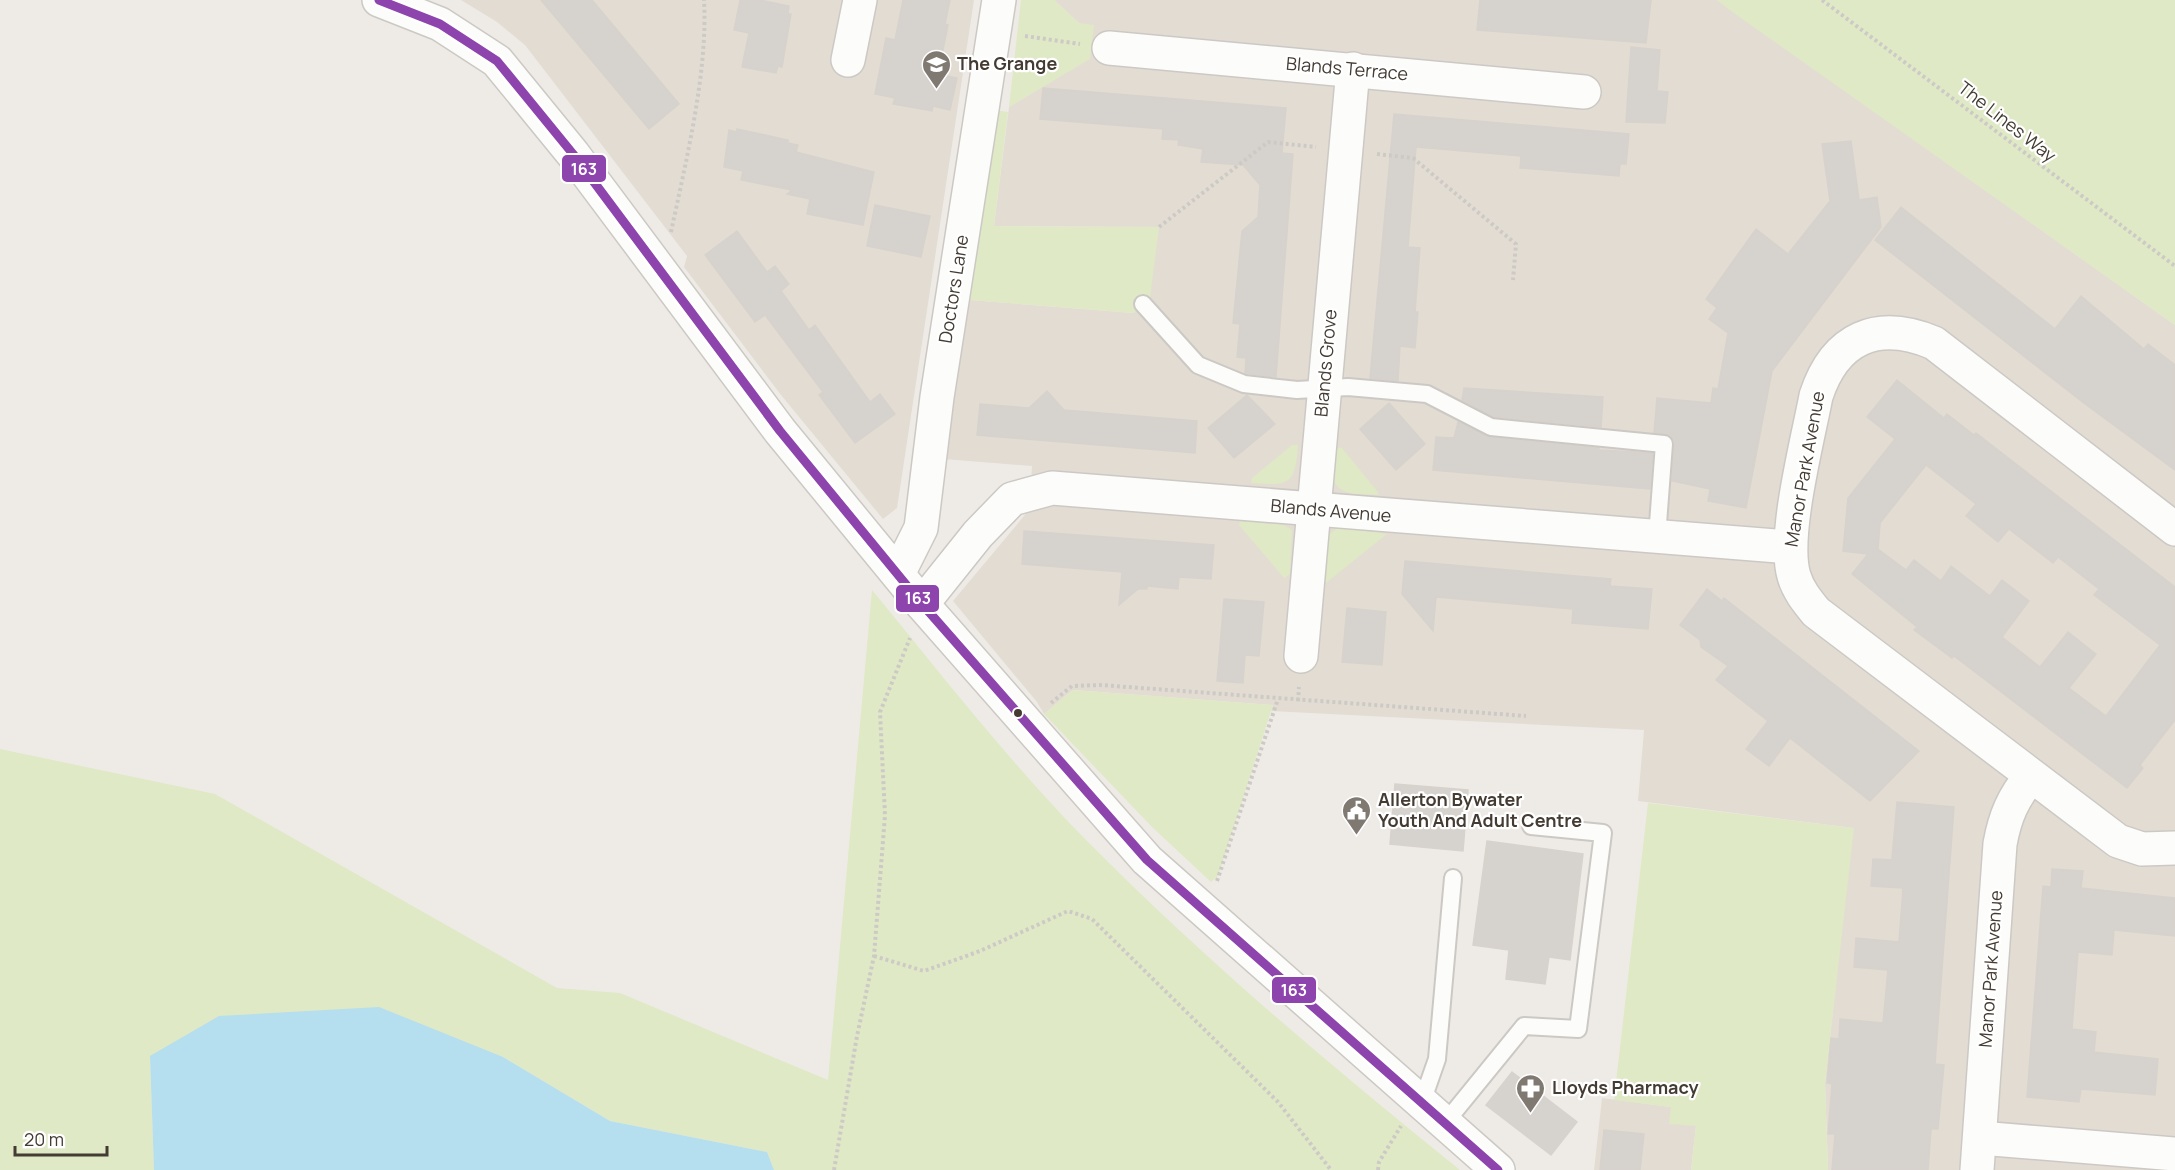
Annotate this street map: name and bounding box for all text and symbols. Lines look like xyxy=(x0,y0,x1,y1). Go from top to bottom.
school or university icon: The Grange xyxy=(920,48,952,90)
place label: The Grange xyxy=(957,51,1057,75)
street label: Blands Terrace xyxy=(1285,51,1409,85)
street label: The Lines Way xyxy=(1954,75,2062,167)
line badge: 163 xyxy=(561,154,607,183)
text: 163 xyxy=(571,158,597,180)
street label: Doctors Lane xyxy=(933,233,973,345)
street label: Blands Grove xyxy=(1308,308,1342,418)
street label: Manor Park Avenue xyxy=(1779,389,1830,549)
street label: Blands Avenue xyxy=(1270,493,1393,527)
line badge: 163 xyxy=(895,584,940,613)
text: 163 xyxy=(905,587,931,609)
unlabelled marker xyxy=(1012,707,1024,719)
place label: Allerton Bywater Youth And Adult Centre xyxy=(1378,787,1582,832)
public building icon: Allerton Bywater Youth And Adult Centre xyxy=(1341,794,1373,836)
street label: Manor Park Avenue xyxy=(1973,889,2007,1048)
line badge: 163 xyxy=(1271,976,1317,1004)
text: 163 xyxy=(1281,979,1307,1001)
pharmacy icon: Lloyds Pharmacy xyxy=(1515,1072,1547,1114)
place label: Lloyds Pharmacy xyxy=(1552,1075,1699,1099)
scale bar xyxy=(15,1119,106,1157)
text: 20 m xyxy=(24,1127,64,1151)

